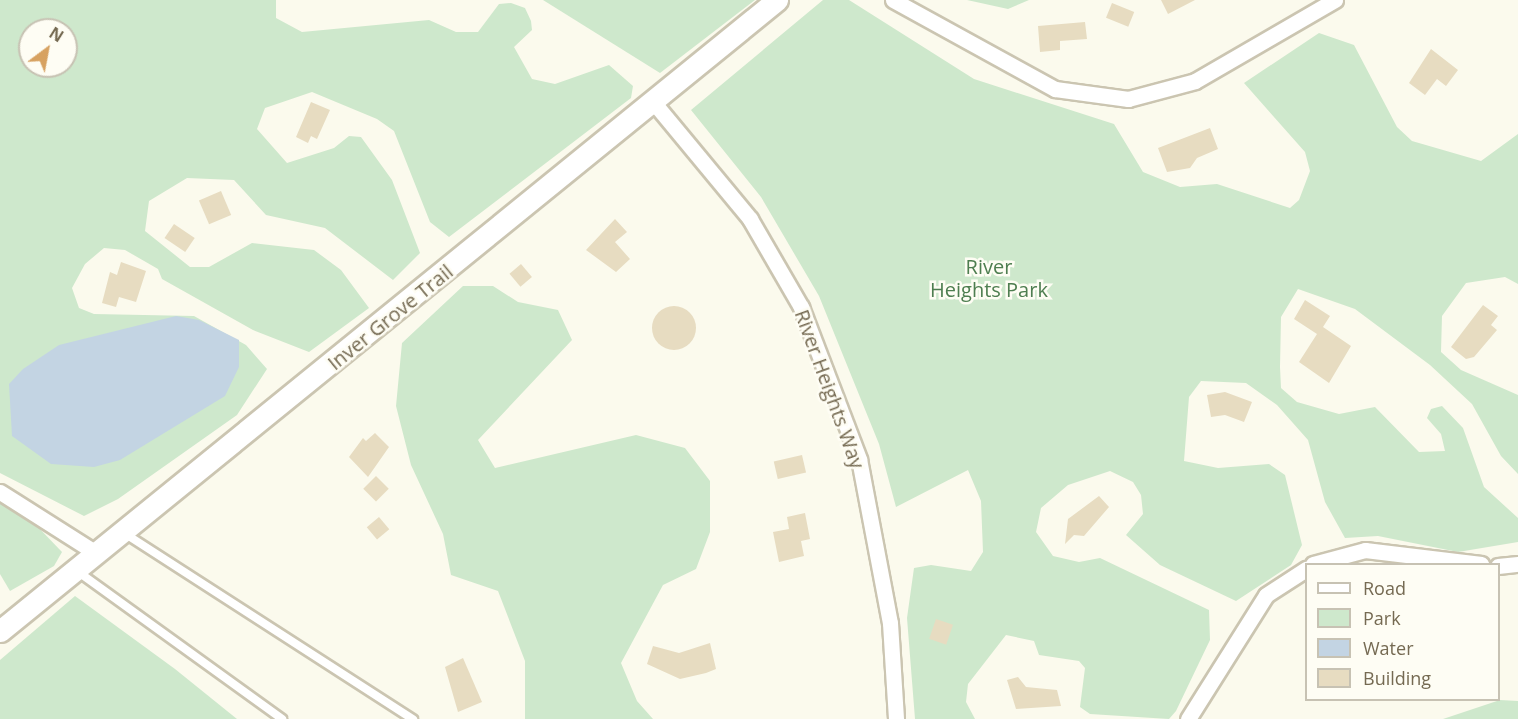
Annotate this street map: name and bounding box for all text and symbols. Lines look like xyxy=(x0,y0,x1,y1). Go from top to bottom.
north arrow xyxy=(18,18,78,78)
text: N xyxy=(45,22,68,47)
park label: River Heights Park xyxy=(930,255,1048,302)
street label: Inver Grove Trail xyxy=(323,259,457,375)
street label: River Heights Way xyxy=(790,306,870,472)
legend xyxy=(1305,563,1500,701)
text: Road xyxy=(1363,576,1406,600)
text: Park xyxy=(1363,606,1401,630)
text: Water xyxy=(1363,636,1414,660)
text: Building xyxy=(1363,666,1431,690)

